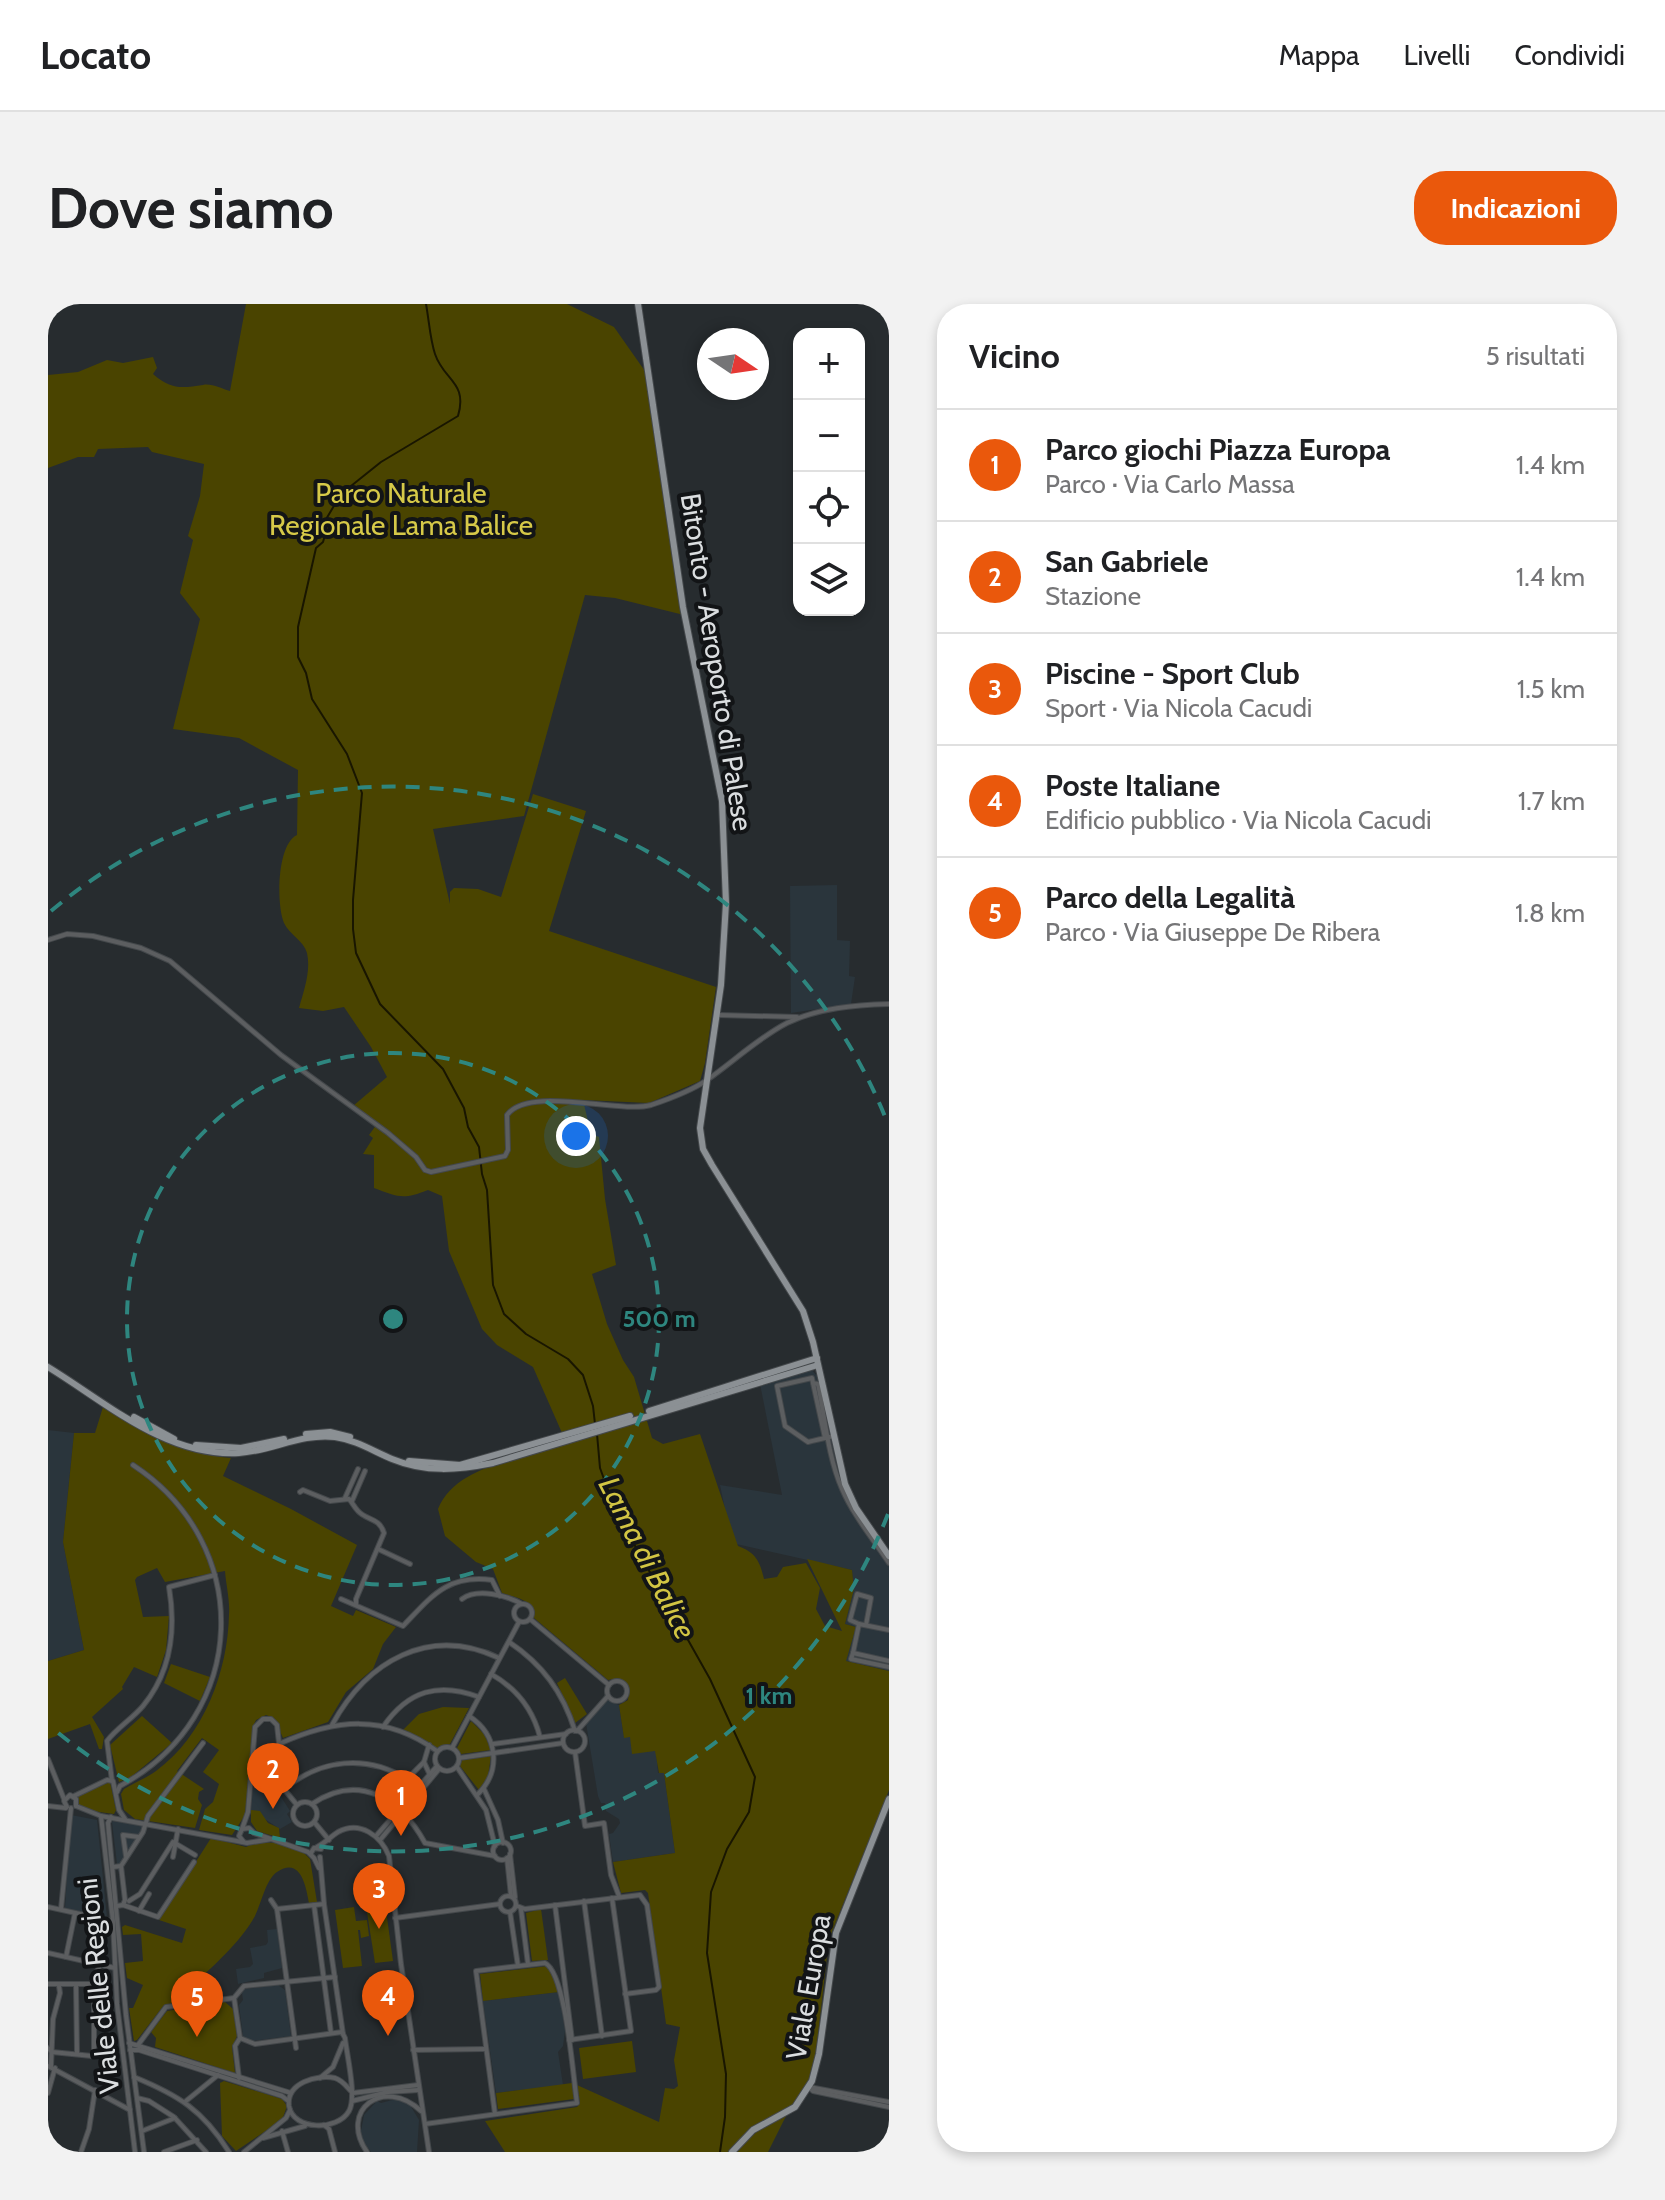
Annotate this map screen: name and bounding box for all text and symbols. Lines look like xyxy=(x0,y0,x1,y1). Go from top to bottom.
text: Locato xyxy=(40,32,151,79)
text: Mappa xyxy=(1279,38,1359,72)
text: Livelli xyxy=(1403,38,1470,72)
text: Condividi xyxy=(1514,38,1625,72)
button: Indicazioni xyxy=(1414,171,1617,245)
text: Dove siamo xyxy=(48,174,334,242)
north arrow xyxy=(697,328,769,400)
map controls xyxy=(793,328,865,616)
button: + xyxy=(793,328,865,400)
text: Vicino xyxy=(969,335,1060,377)
text: 5 risultati xyxy=(1486,340,1585,372)
button: − xyxy=(793,400,865,472)
text: Parco giochi Piazza Europa xyxy=(1045,431,1391,468)
text: 1 xyxy=(990,449,1000,481)
text: 1.4 km xyxy=(1516,449,1585,481)
text: Parco · Via Carlo Massa xyxy=(1045,468,1295,500)
button: locate xyxy=(793,472,865,544)
park label: Parco Naturale Regionale Lama Balice xyxy=(269,476,533,542)
street label: Bitonto - Aeroporto di Palese xyxy=(674,491,760,833)
text: San Gabriele xyxy=(1045,543,1208,580)
button: layers xyxy=(793,544,865,616)
text: 2 xyxy=(988,561,1002,593)
text: 1.4 km xyxy=(1516,561,1585,593)
text: Stazione xyxy=(1045,580,1141,612)
text: Piscine - Sport Club xyxy=(1045,655,1300,692)
text: 3 xyxy=(988,673,1002,705)
text: 1.5 km xyxy=(1517,673,1585,705)
text: Sport · Via Nicola Cacudi xyxy=(1045,692,1312,724)
text: Poste Italiane xyxy=(1045,767,1220,804)
text: 4 xyxy=(987,785,1003,817)
text: 1.7 km xyxy=(1518,785,1585,817)
text: Edificio pubblico · Via Nicola Cacudi xyxy=(1045,804,1432,836)
text: Parco della Legalità xyxy=(1045,879,1295,916)
text: 5 xyxy=(988,897,1002,929)
text: 1.8 km xyxy=(1515,897,1585,929)
text: Parco · Via Giuseppe De Ribera xyxy=(1045,916,1380,948)
your location xyxy=(556,1116,596,1156)
text: 500 m xyxy=(622,1304,696,1333)
centre of rings xyxy=(379,1305,407,1333)
water label: Lama di Balice xyxy=(591,1470,704,1645)
text: 1 km xyxy=(746,1681,792,1710)
pin: 2 xyxy=(247,1743,299,1809)
pin: 1 xyxy=(375,1770,427,1836)
pin: 3 xyxy=(353,1863,405,1929)
street label: Viale delle Regioni xyxy=(70,1877,126,2095)
street label: Viale Europa xyxy=(778,1911,838,2063)
pin: 4 xyxy=(362,1970,414,2036)
pin: 5 xyxy=(171,1971,223,2037)

